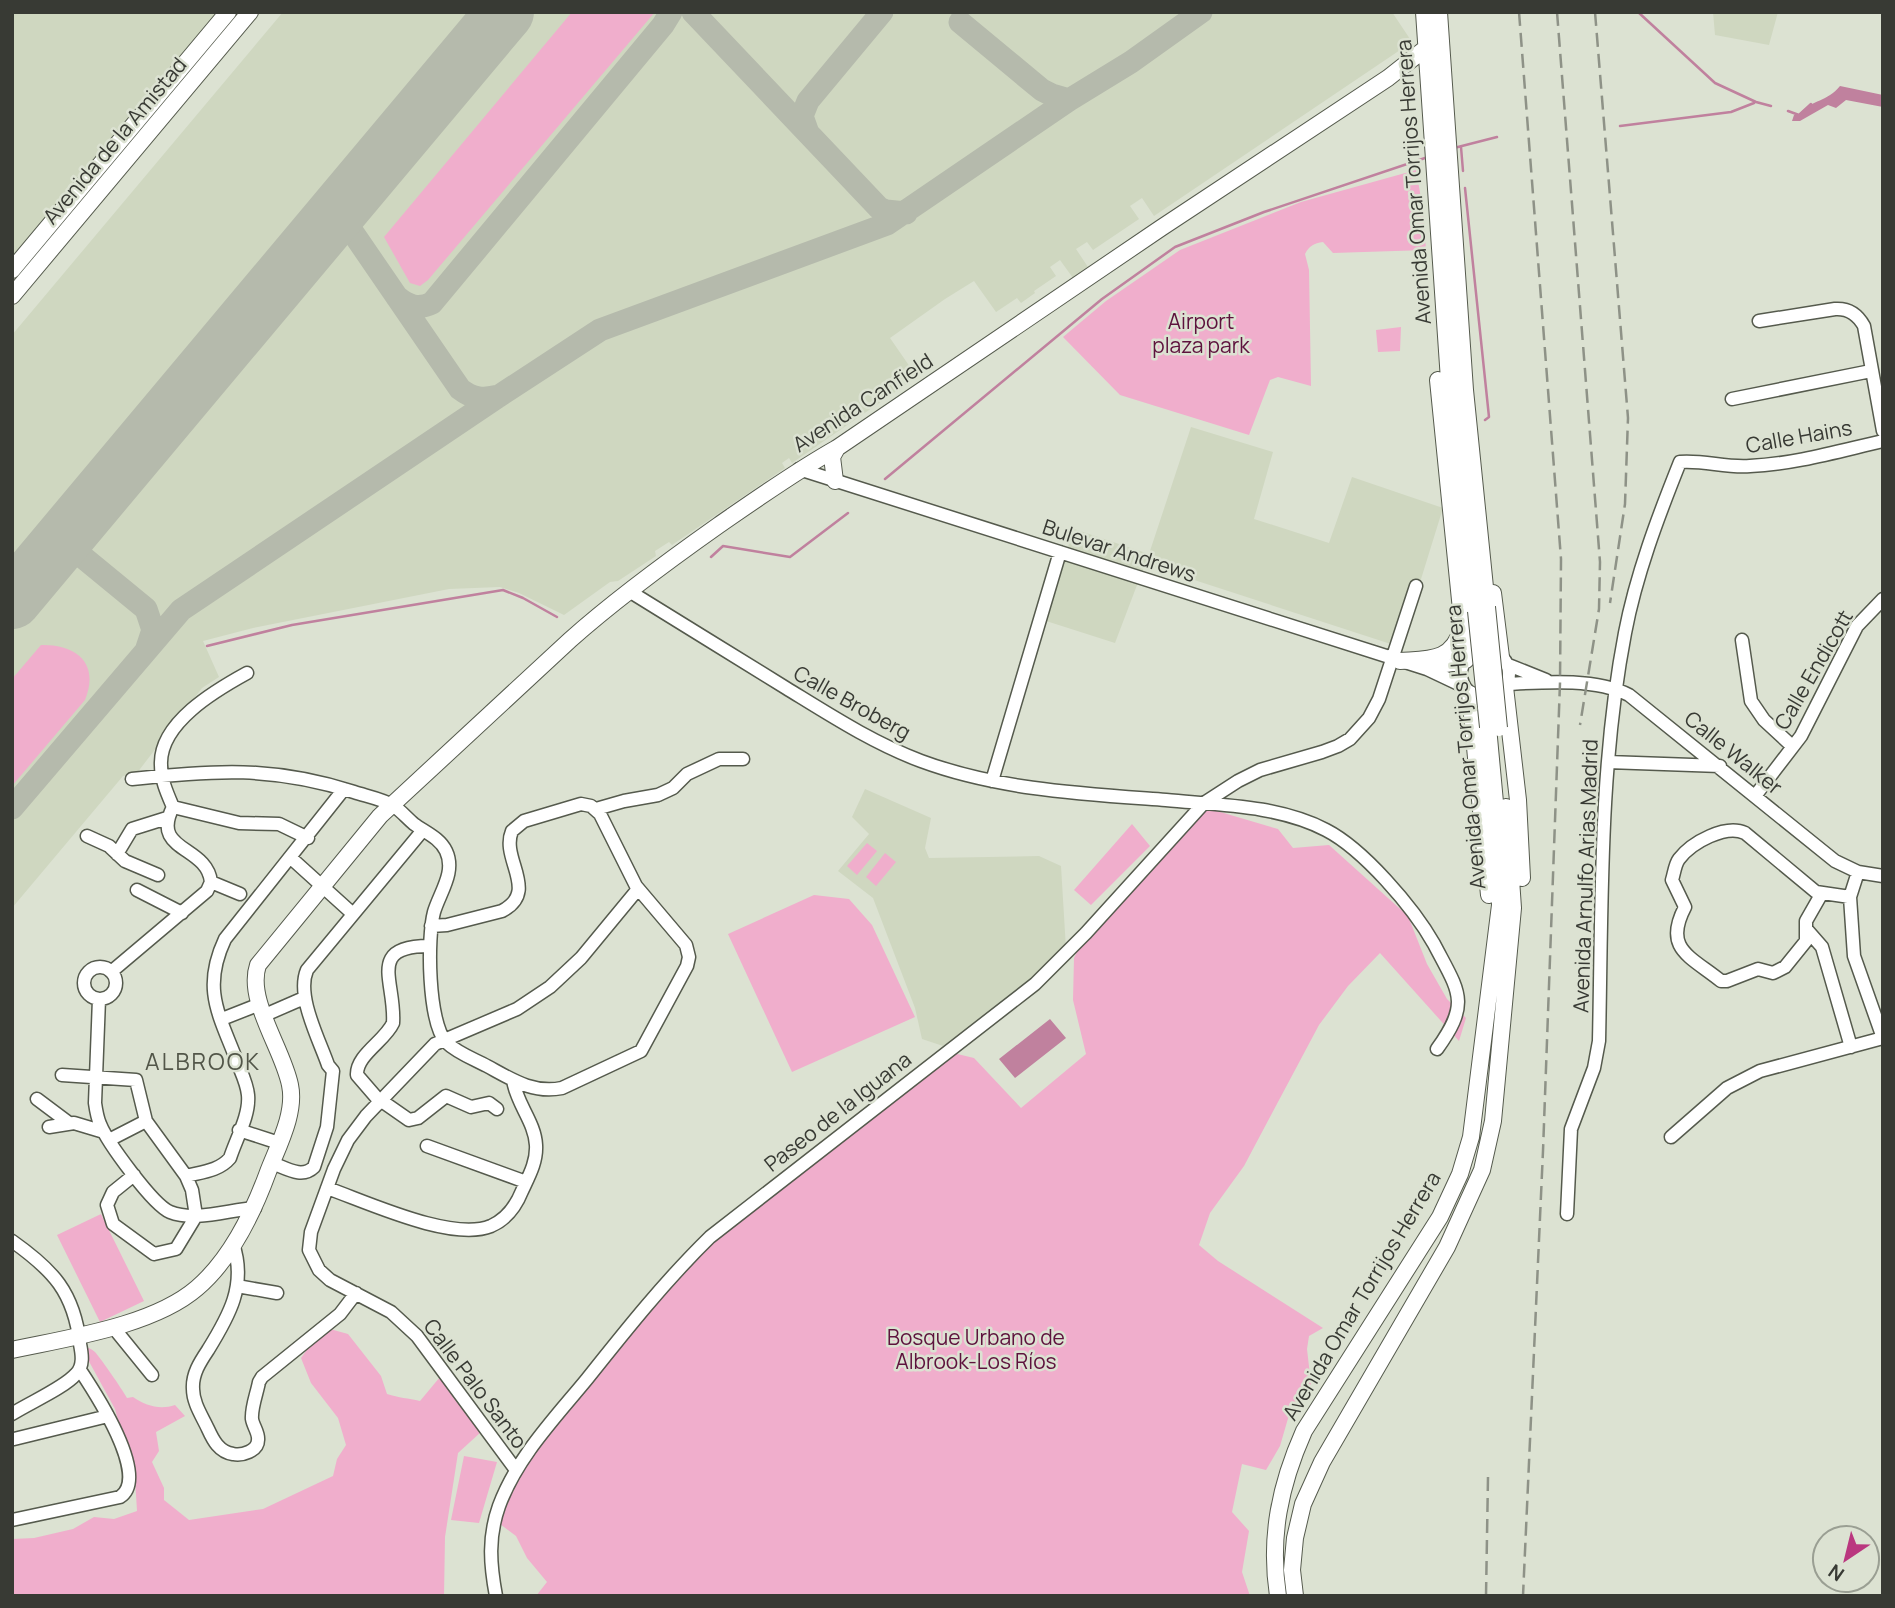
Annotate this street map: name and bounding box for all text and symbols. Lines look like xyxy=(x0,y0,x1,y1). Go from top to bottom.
street label: Avenida Omar Torrijos Herrera xyxy=(1389,39,1437,325)
street label: Avenida de la Amistad xyxy=(36,51,192,230)
park label: Airport plaza park xyxy=(1152,307,1250,359)
street label: Avenida Canfield xyxy=(787,346,938,458)
street label: Calle Hains xyxy=(1744,413,1854,459)
street label: Bulevar Andrews xyxy=(1039,512,1200,588)
street label: Avenida Omar Torrijos Herrera xyxy=(1439,604,1491,891)
street label: Calle Endicott xyxy=(1768,604,1859,735)
street label: Calle Broberg xyxy=(789,658,916,746)
street label: Calle Walker xyxy=(1679,704,1789,801)
street label: Avenida Arnulfo Arias Madrid xyxy=(1566,739,1604,1013)
district label: ALBROOK xyxy=(145,1045,261,1077)
street label: Paseo de la Iguana xyxy=(758,1045,917,1177)
street label: Avenida Omar Torrijos Herrera xyxy=(1276,1166,1447,1425)
street label: Calle Palo Santo xyxy=(418,1313,534,1454)
park label: Bosque Urbano de Albrook-Los Ríos xyxy=(887,1323,1065,1375)
north arrow xyxy=(1811,1524,1881,1594)
text: N xyxy=(1823,1558,1849,1587)

